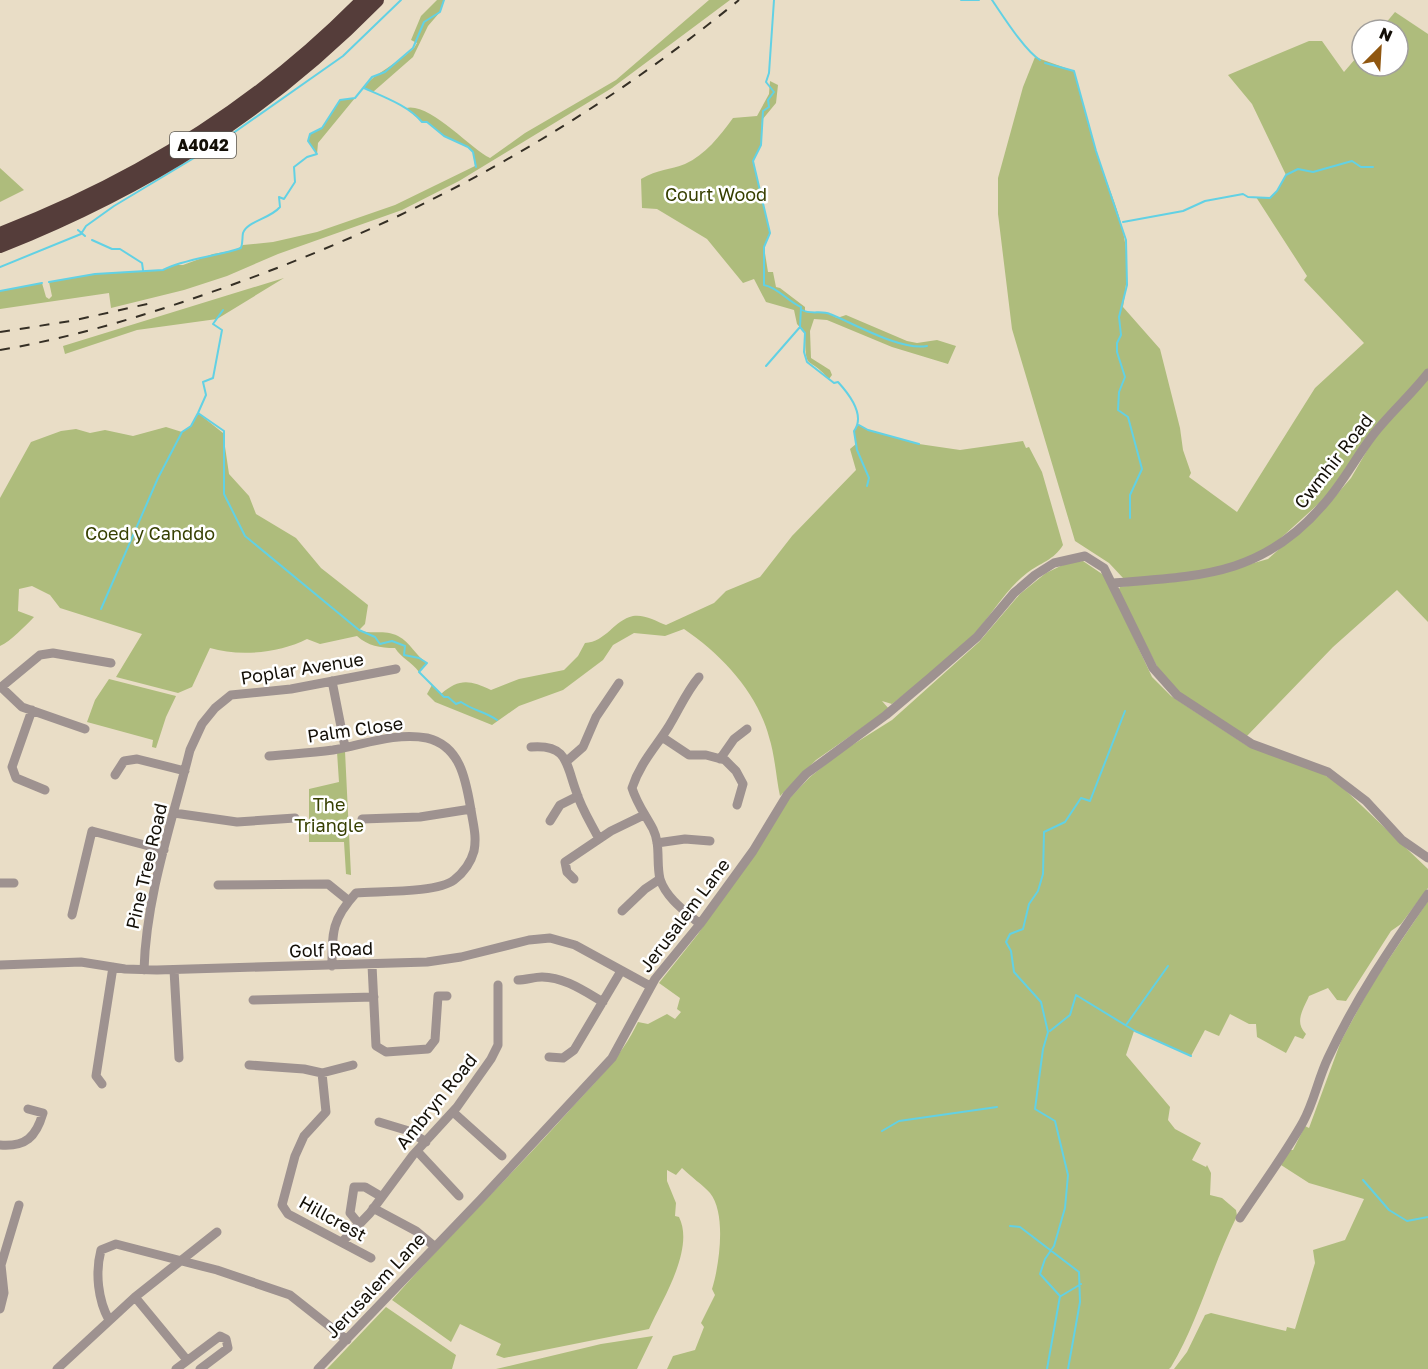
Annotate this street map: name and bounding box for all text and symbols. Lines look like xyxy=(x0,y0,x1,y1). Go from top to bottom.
north arrow xyxy=(1350,18,1410,78)
text: N xyxy=(1376,23,1396,46)
road number: A4042 xyxy=(170,132,236,158)
park label: Court Wood xyxy=(665,183,767,205)
street label: Cwmhir Road xyxy=(1289,409,1377,513)
park label: Coed y Canddo xyxy=(85,522,215,544)
street label: Poplar Avenue xyxy=(239,647,365,689)
street label: Palm Close xyxy=(306,711,404,747)
park label: The Triangle xyxy=(294,793,364,836)
street label: Pine Tree Road xyxy=(121,801,171,931)
street label: Jerusalem Lane xyxy=(634,854,734,976)
street label: Golf Road xyxy=(289,937,373,961)
street label: Ambryn Road xyxy=(391,1049,481,1153)
street label: Hillcrest xyxy=(295,1191,371,1245)
street label: Jerusalem Lane xyxy=(320,1228,430,1342)

